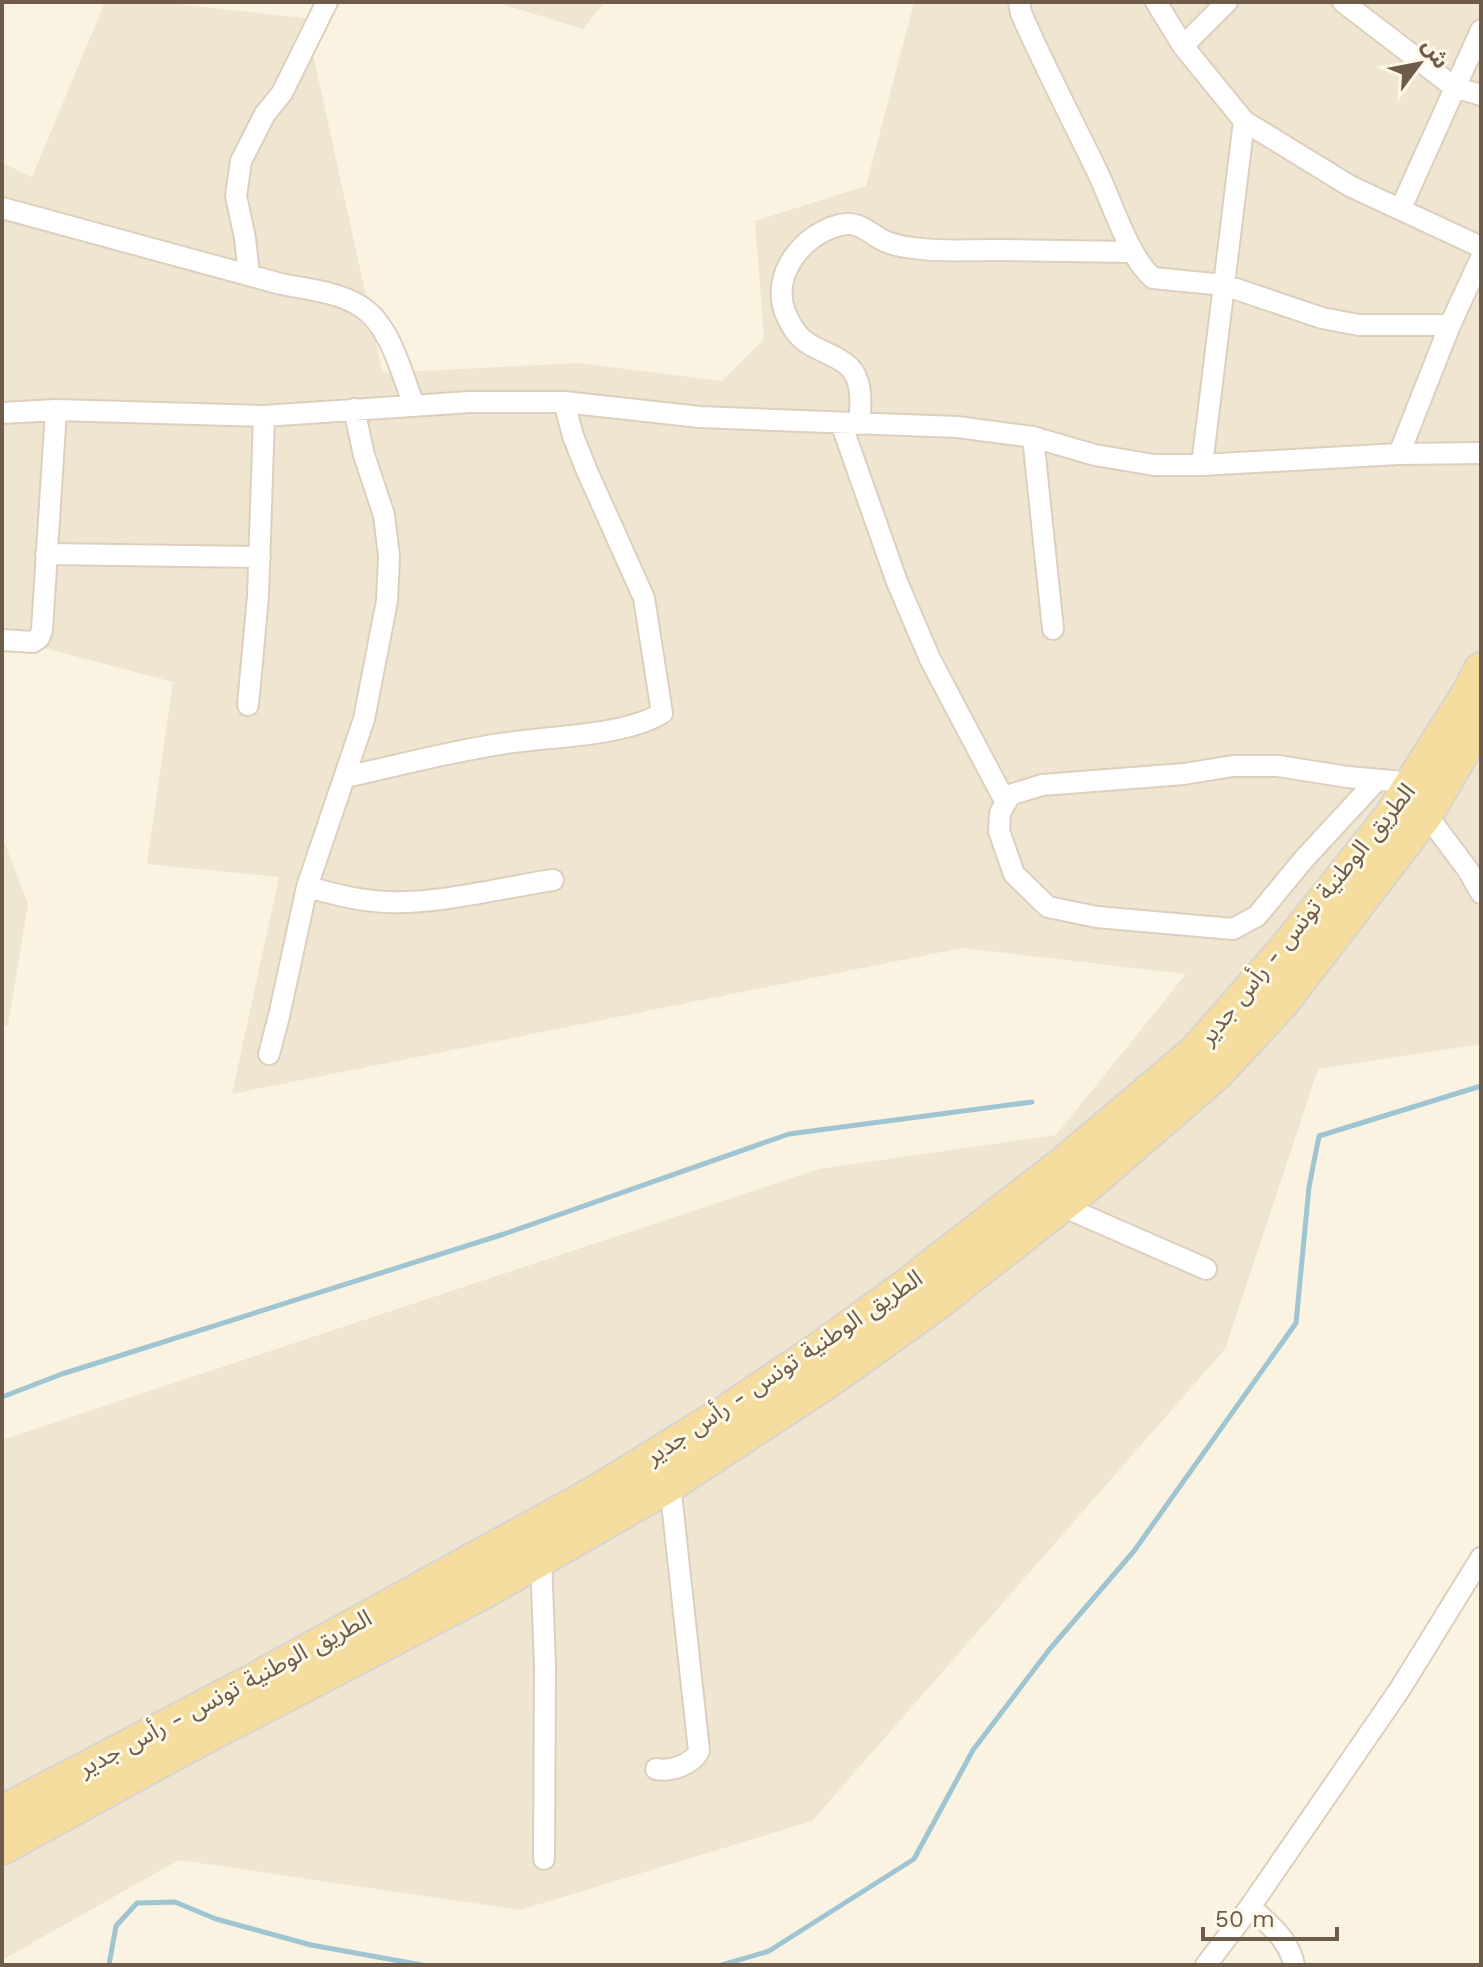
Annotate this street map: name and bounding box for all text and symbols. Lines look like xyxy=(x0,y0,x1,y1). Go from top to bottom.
north arrow xyxy=(1379,24,1459,104)
text: ش xyxy=(1417,34,1454,73)
street label: الطريق الوطنية تونس - رأس جدير xyxy=(1191,777,1422,1052)
street label: الطريق الوطنية تونس - رأس جدير xyxy=(638,1262,928,1472)
street label: الطريق الوطنية تونس - رأس جدير xyxy=(72,1602,377,1784)
scale bar xyxy=(1203,1891,1337,1941)
text: 50 m xyxy=(1215,1905,1275,1933)

